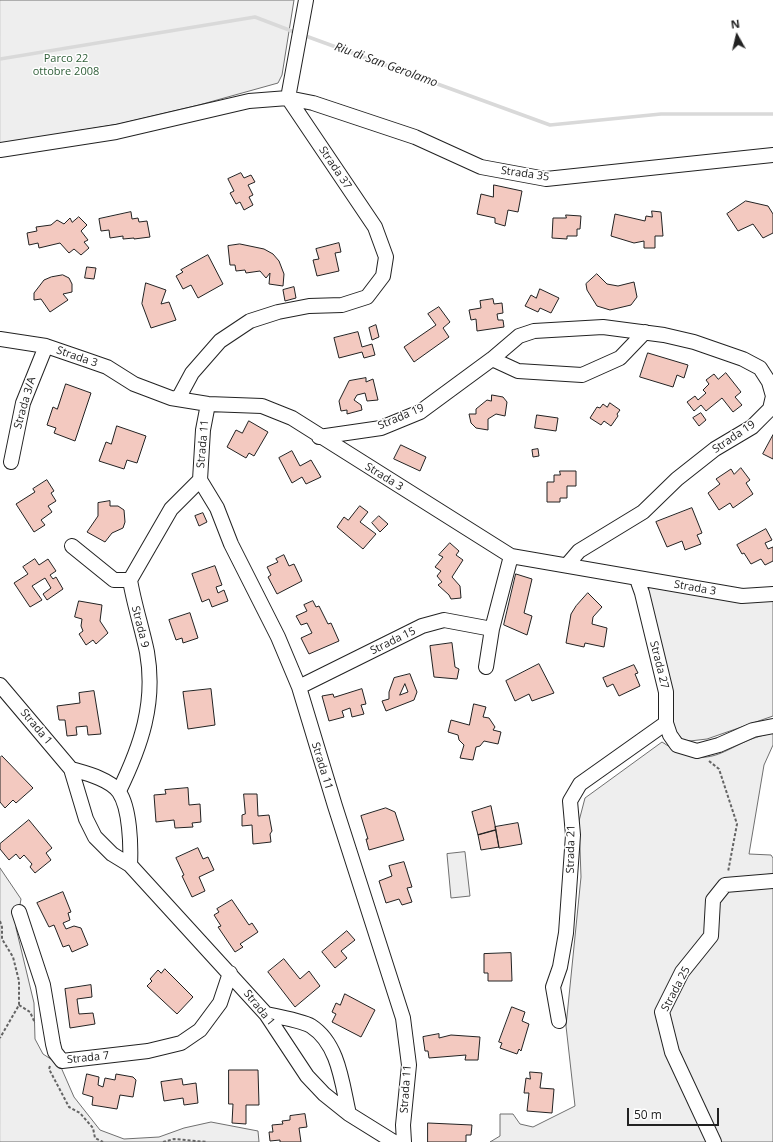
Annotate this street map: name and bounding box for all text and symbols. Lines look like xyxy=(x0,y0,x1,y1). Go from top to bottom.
north arrow xyxy=(717,16,757,56)
text: N xyxy=(730,16,741,32)
water label: Riu di San Gerolamo xyxy=(333,40,439,90)
park label: Parco 22 ottobre 2008 xyxy=(33,52,99,78)
street label: Strada 37 xyxy=(316,144,354,192)
street label: Strada 35 xyxy=(500,164,550,184)
street label: Strada 3 xyxy=(55,344,99,370)
street label: Strada 3/A xyxy=(11,375,39,431)
street label: Strada 19 xyxy=(376,401,426,433)
street label: Strada 19 xyxy=(710,418,758,456)
street label: Strada 11 xyxy=(194,419,212,469)
street label: Strada 3 xyxy=(362,460,406,494)
street label: Strada 3 xyxy=(673,578,717,598)
street label: Strada 9 xyxy=(128,605,152,649)
street label: Strada 15 xyxy=(368,624,418,658)
street label: Strada 27 xyxy=(647,640,671,690)
street label: Strada 1 xyxy=(17,706,55,748)
street label: Strada 11 xyxy=(309,741,335,791)
street label: Strada 21 xyxy=(564,824,578,874)
street label: Strada 25 xyxy=(659,964,693,1014)
street label: Strada 1 xyxy=(240,987,278,1029)
street label: Strada 7 xyxy=(66,1049,110,1067)
street label: Strada 11 xyxy=(398,1064,414,1114)
scale bar xyxy=(629,1100,721,1126)
text: 50 m xyxy=(634,1106,662,1123)

